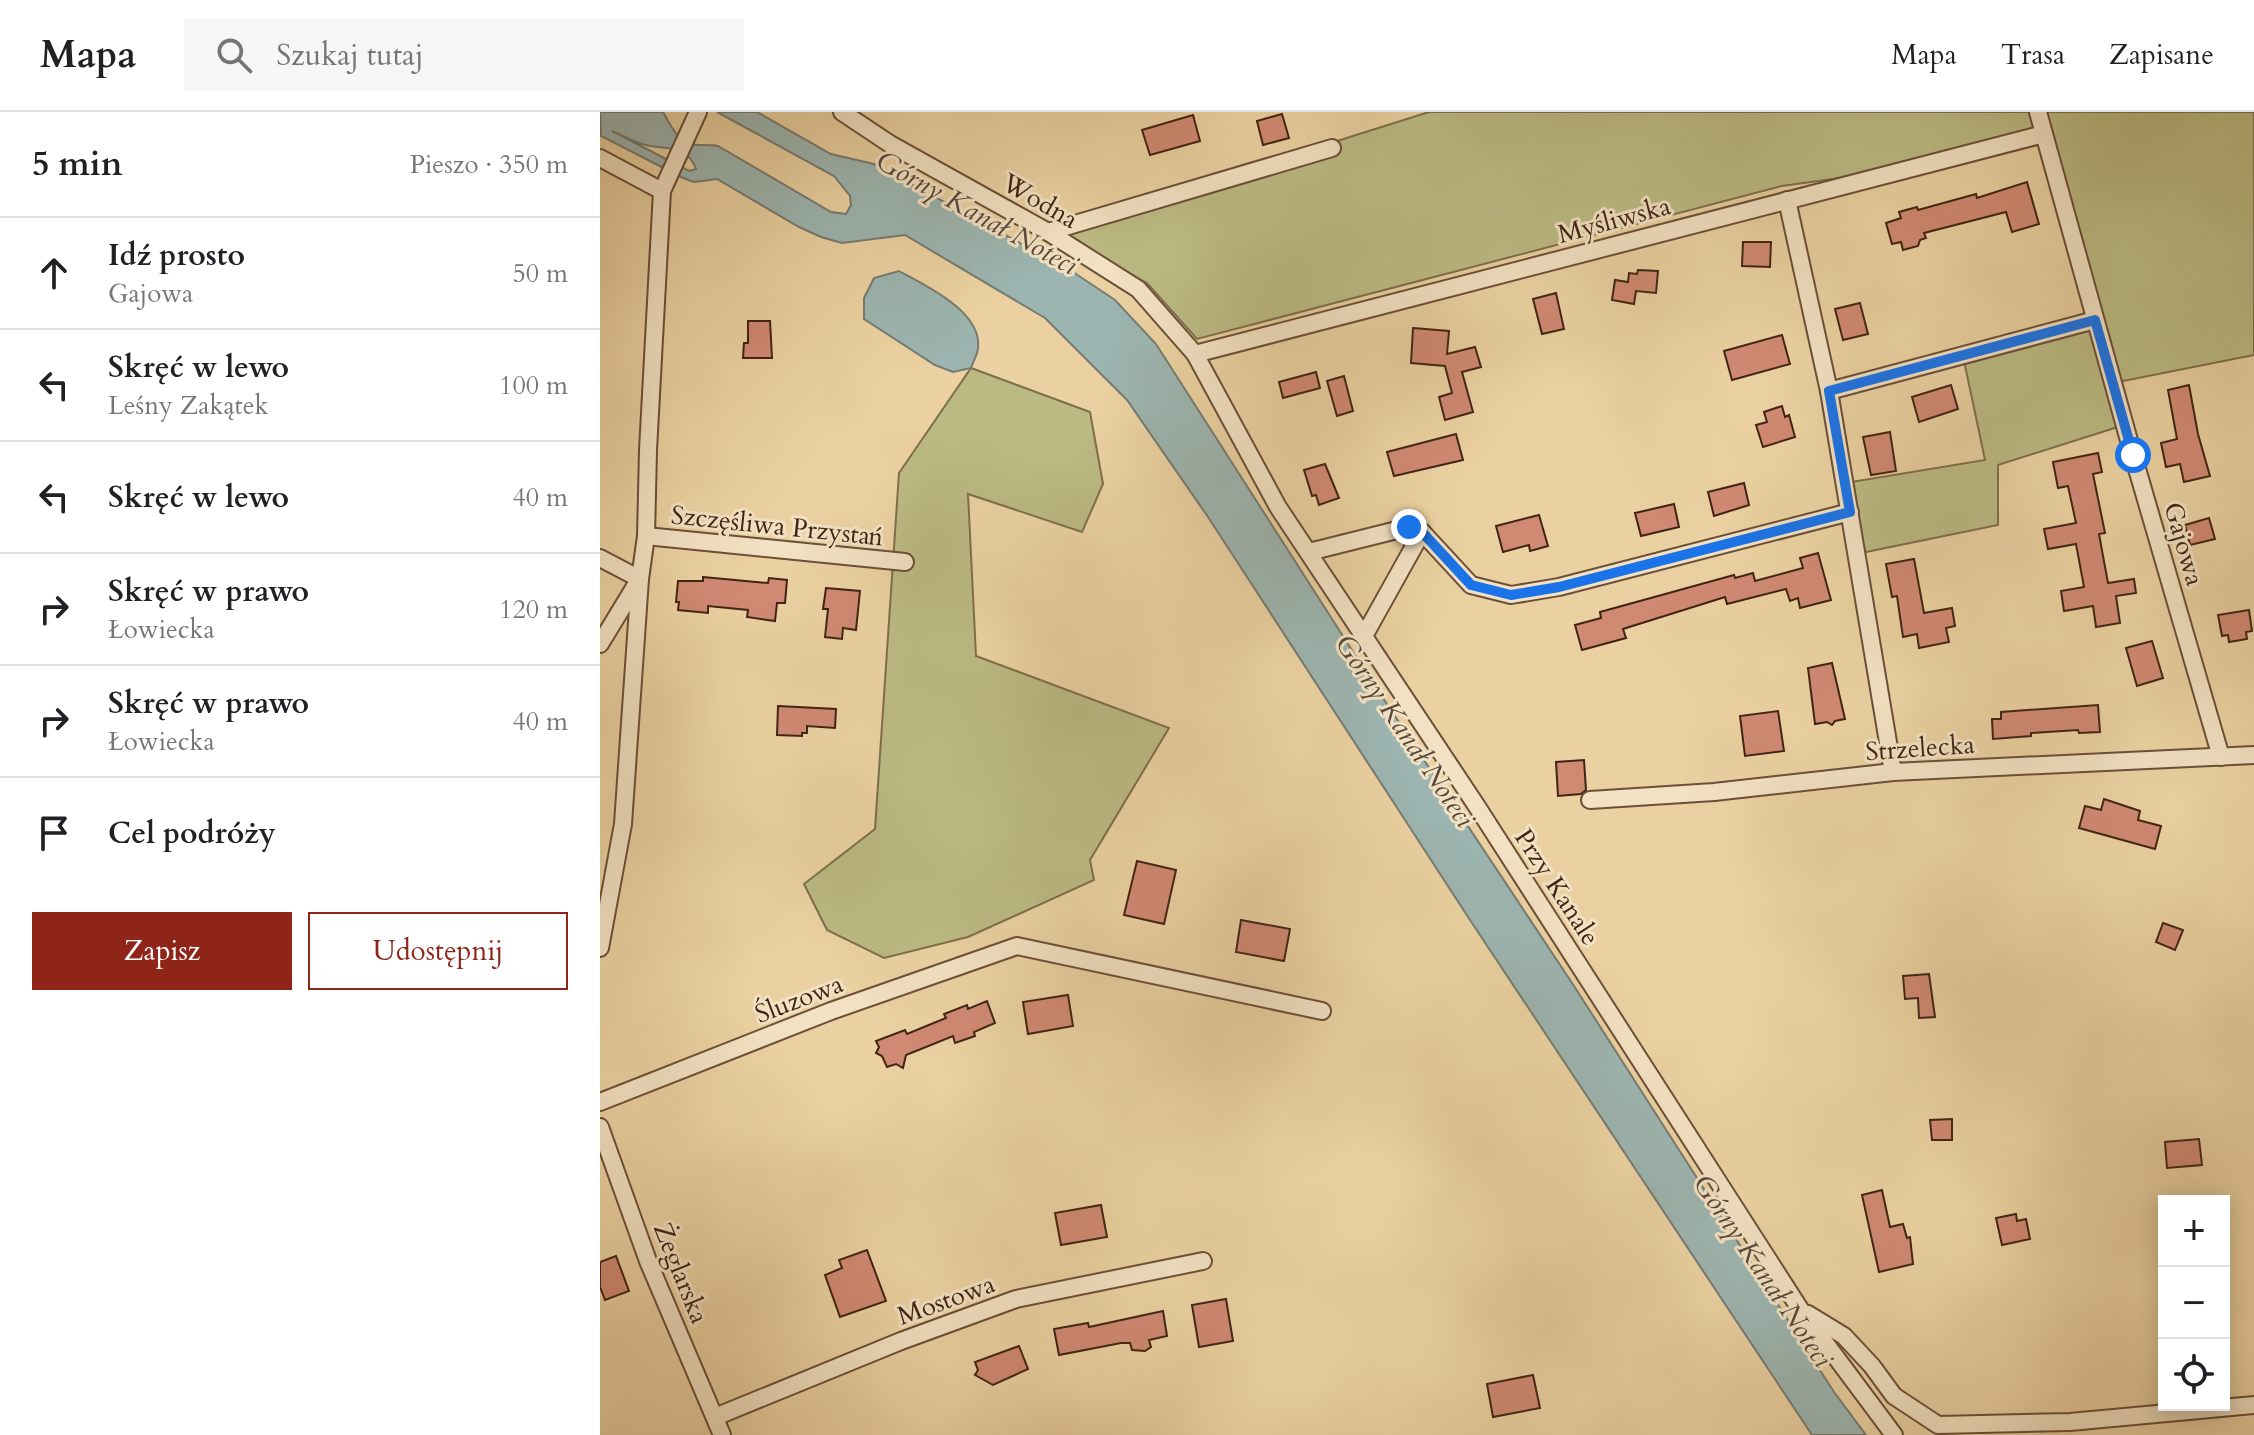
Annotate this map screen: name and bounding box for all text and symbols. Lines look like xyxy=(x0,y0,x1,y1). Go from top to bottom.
search box xyxy=(184,19,744,91)
text: Mapa xyxy=(40,29,136,81)
icon: search xyxy=(212,33,256,77)
text: Szukaj tutaj xyxy=(276,35,424,76)
text: Mapa xyxy=(1891,36,1957,74)
text: Trasa xyxy=(2001,36,2065,74)
text: Zapisane xyxy=(2109,36,2214,74)
text: 5 min xyxy=(32,141,123,187)
water label: Górny Kanał Noteci xyxy=(869,142,1085,284)
text: Pieszo · 350 m xyxy=(410,147,568,182)
street label: Wodna xyxy=(995,165,1085,237)
street label: Myśliwska xyxy=(1554,188,1674,252)
text: Idź prosto xyxy=(108,235,245,276)
icon: ahead xyxy=(32,251,76,295)
text: 50 m xyxy=(512,256,568,291)
text: Gajowa xyxy=(108,276,193,311)
text: Skręć w lewo xyxy=(108,347,289,388)
icon: left xyxy=(32,363,76,407)
text: 100 m xyxy=(499,368,568,403)
text: Leśny Zakątek xyxy=(108,388,268,423)
route start xyxy=(2115,437,2151,473)
icon: left xyxy=(32,475,76,519)
text: Skręć w lewo xyxy=(108,477,289,518)
text: 40 m xyxy=(512,480,568,515)
street label: Szczęśliwa Przystań xyxy=(669,497,887,555)
street label: Gajowa xyxy=(2155,498,2213,590)
route end xyxy=(1391,509,1427,545)
text: Skręć w prawo xyxy=(108,571,309,612)
icon: right xyxy=(32,587,76,631)
text: 120 m xyxy=(499,592,568,627)
text: Łowiecka xyxy=(108,612,215,647)
water label: Górny Kanał Noteci xyxy=(1326,627,1484,835)
text: Skręć w prawo xyxy=(108,683,309,724)
icon: right xyxy=(32,699,76,743)
text: 40 m xyxy=(512,704,568,739)
text: Łowiecka xyxy=(108,724,215,759)
street label: Strzelecka xyxy=(1864,727,1976,769)
icon: arrive xyxy=(32,811,76,855)
text: Cel podróży xyxy=(108,813,276,854)
street label: Przy Kanale xyxy=(1506,822,1608,952)
button: Zapisz xyxy=(32,912,292,990)
button: Udostępnij xyxy=(308,912,568,990)
street label: Śluzowa xyxy=(750,966,848,1032)
water label: Górny Kanał Noteci xyxy=(1684,1167,1842,1375)
map controls xyxy=(2158,1195,2230,1411)
button: + xyxy=(2158,1195,2230,1267)
street label: Żeglarska xyxy=(645,1217,717,1329)
street label: Mostowa xyxy=(892,1266,1000,1334)
button: − xyxy=(2158,1267,2230,1339)
button: locate xyxy=(2158,1339,2230,1411)

